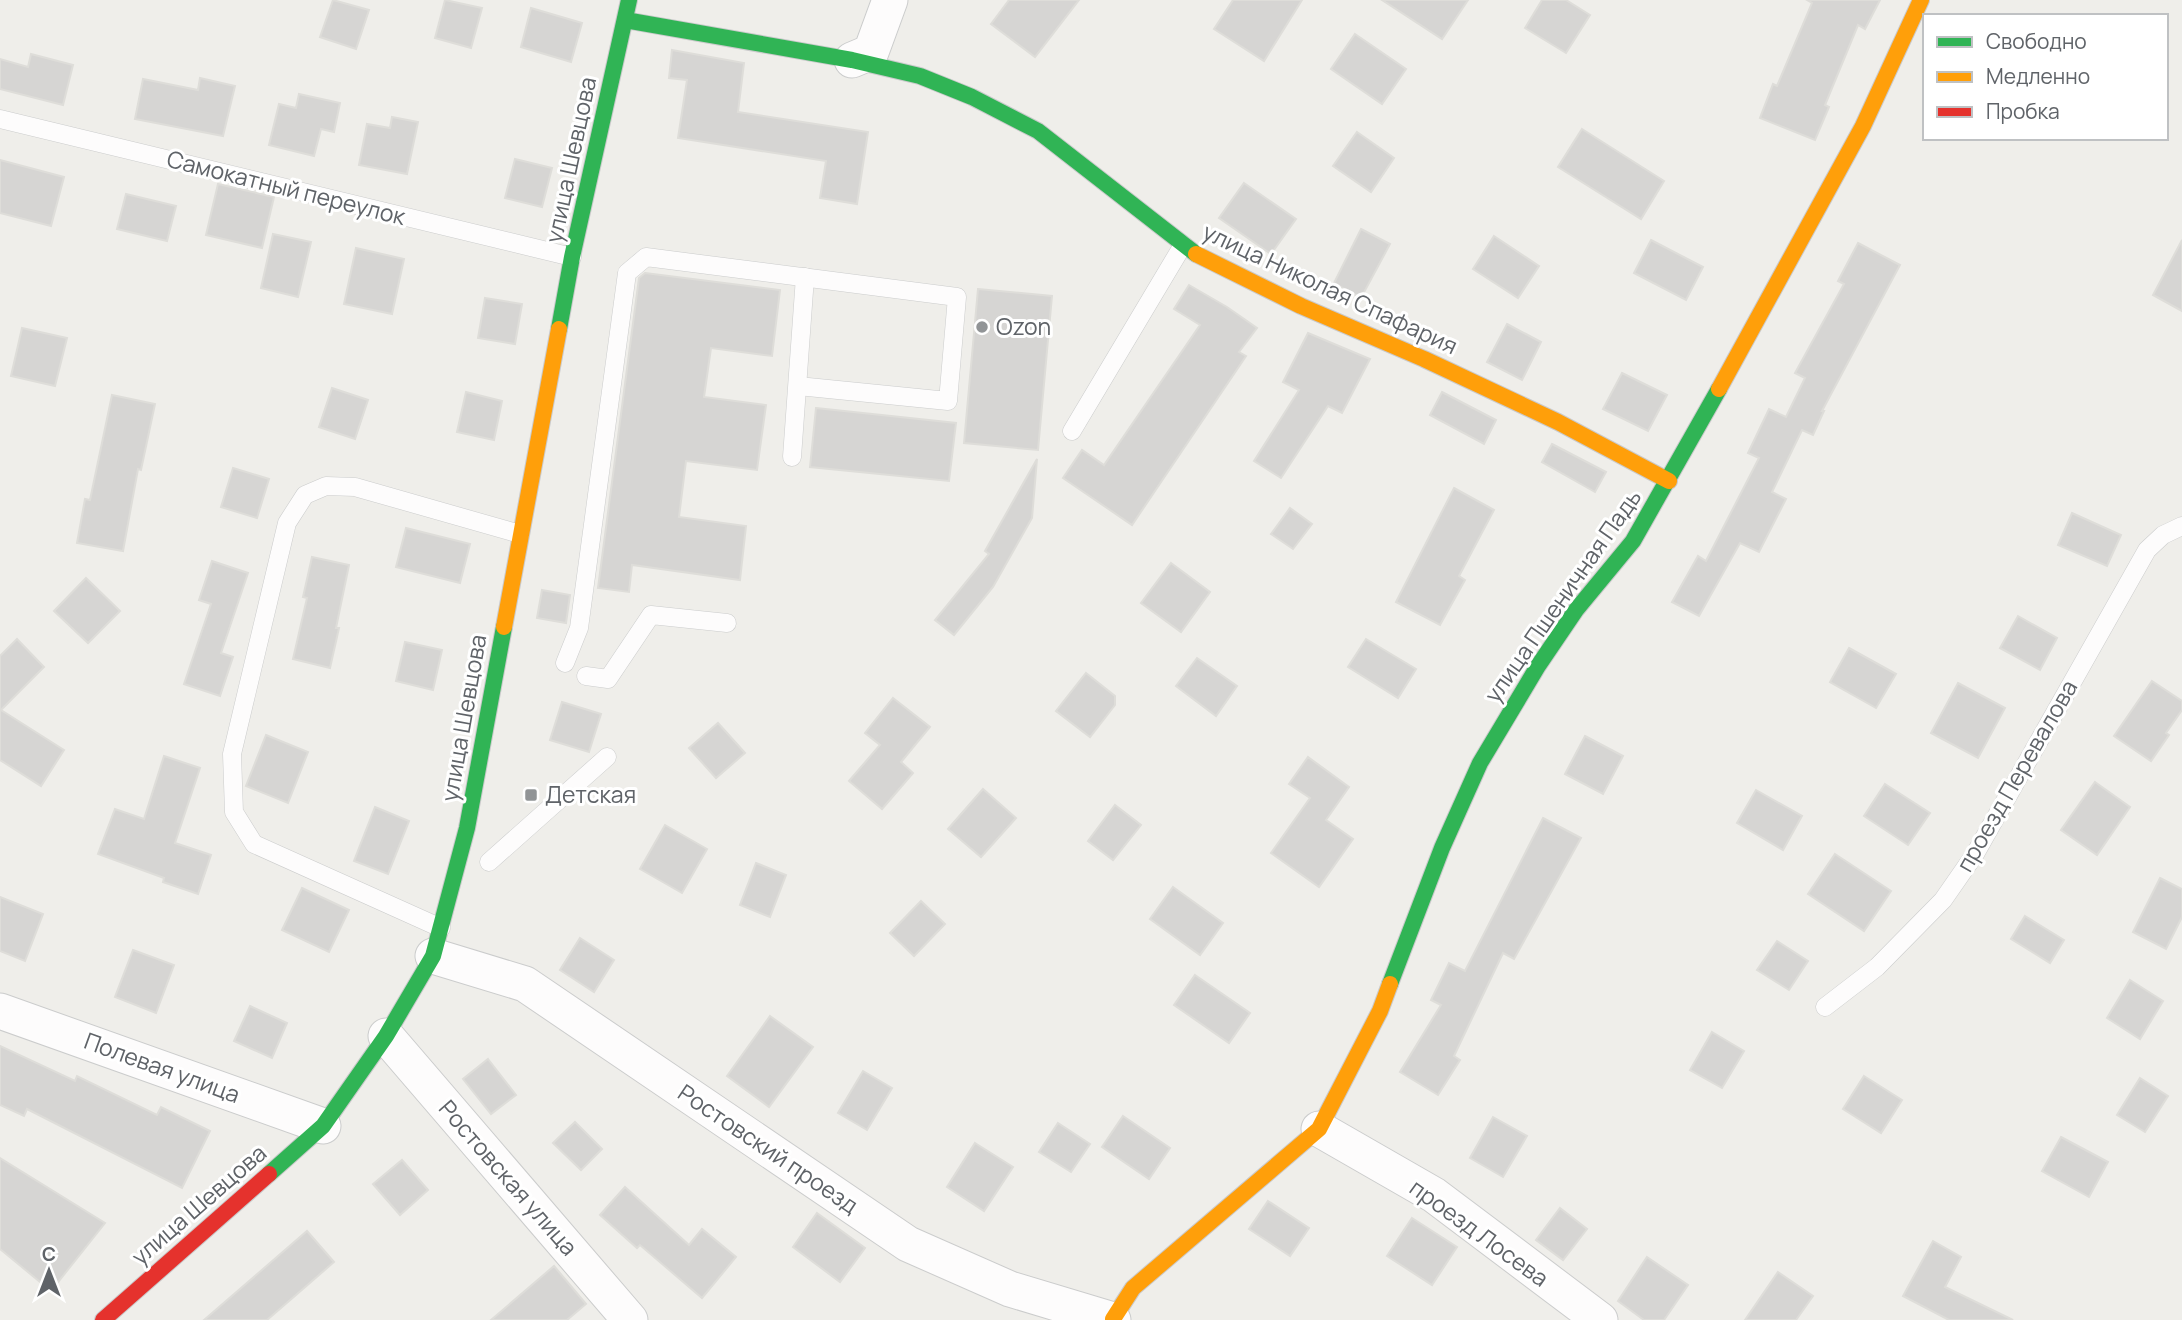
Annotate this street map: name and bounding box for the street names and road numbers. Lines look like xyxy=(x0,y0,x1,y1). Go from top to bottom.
street label: улица Шевцова xyxy=(537,74,603,246)
street label: Самокатный переулок xyxy=(164,142,409,232)
street label: улица Николая Спафария xyxy=(1198,215,1463,361)
street label: улица Пшеничная Падь xyxy=(1476,482,1648,709)
street label: улица Шевцова xyxy=(433,632,493,804)
street label: проезд Перевалова xyxy=(1948,674,2084,877)
street label: Полевая улица xyxy=(80,1024,245,1110)
street label: Ростовский проезд xyxy=(672,1076,865,1221)
street label: Ростовская улица xyxy=(432,1093,585,1262)
street label: улица Шевцова xyxy=(124,1137,273,1272)
street label: проезд Лосева xyxy=(1404,1171,1555,1293)

